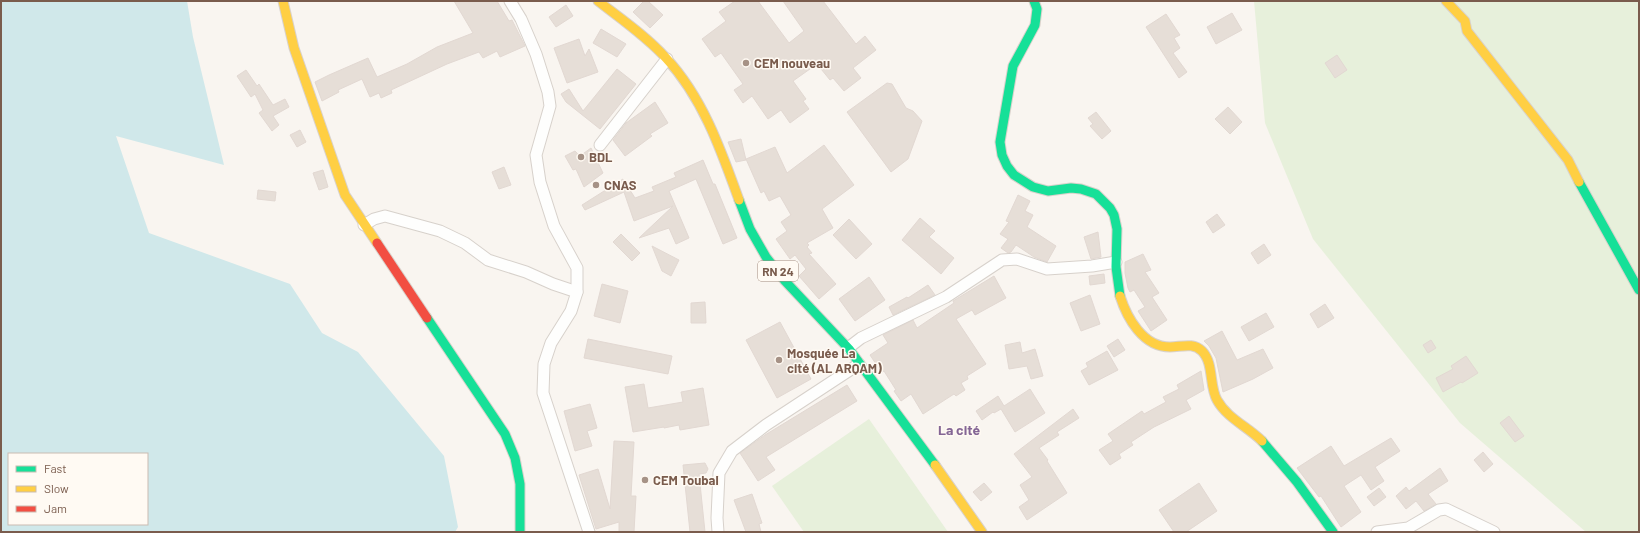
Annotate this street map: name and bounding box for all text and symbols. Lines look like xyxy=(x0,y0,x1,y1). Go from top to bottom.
place label: CEM nouveau xyxy=(754,55,830,71)
marker: CEM nouveau xyxy=(741,58,751,68)
place label: BDL xyxy=(589,149,613,165)
marker: BDL xyxy=(576,152,586,162)
place label: CNAS xyxy=(604,177,637,193)
marker: CNAS xyxy=(591,180,601,190)
road number: RN 24 xyxy=(758,261,798,281)
place label: Mosquée La cité (AL ARQAM) xyxy=(787,345,882,376)
marker: Mosquée La cité (AL ARQAM) xyxy=(774,355,784,365)
district label: La cité xyxy=(938,421,980,438)
legend xyxy=(8,453,148,525)
text: Fast xyxy=(44,461,67,475)
place label: CEM Toubal xyxy=(653,472,719,488)
marker: CEM Toubal xyxy=(640,475,650,485)
text: Slow xyxy=(44,481,69,495)
text: Jam xyxy=(44,501,67,515)

